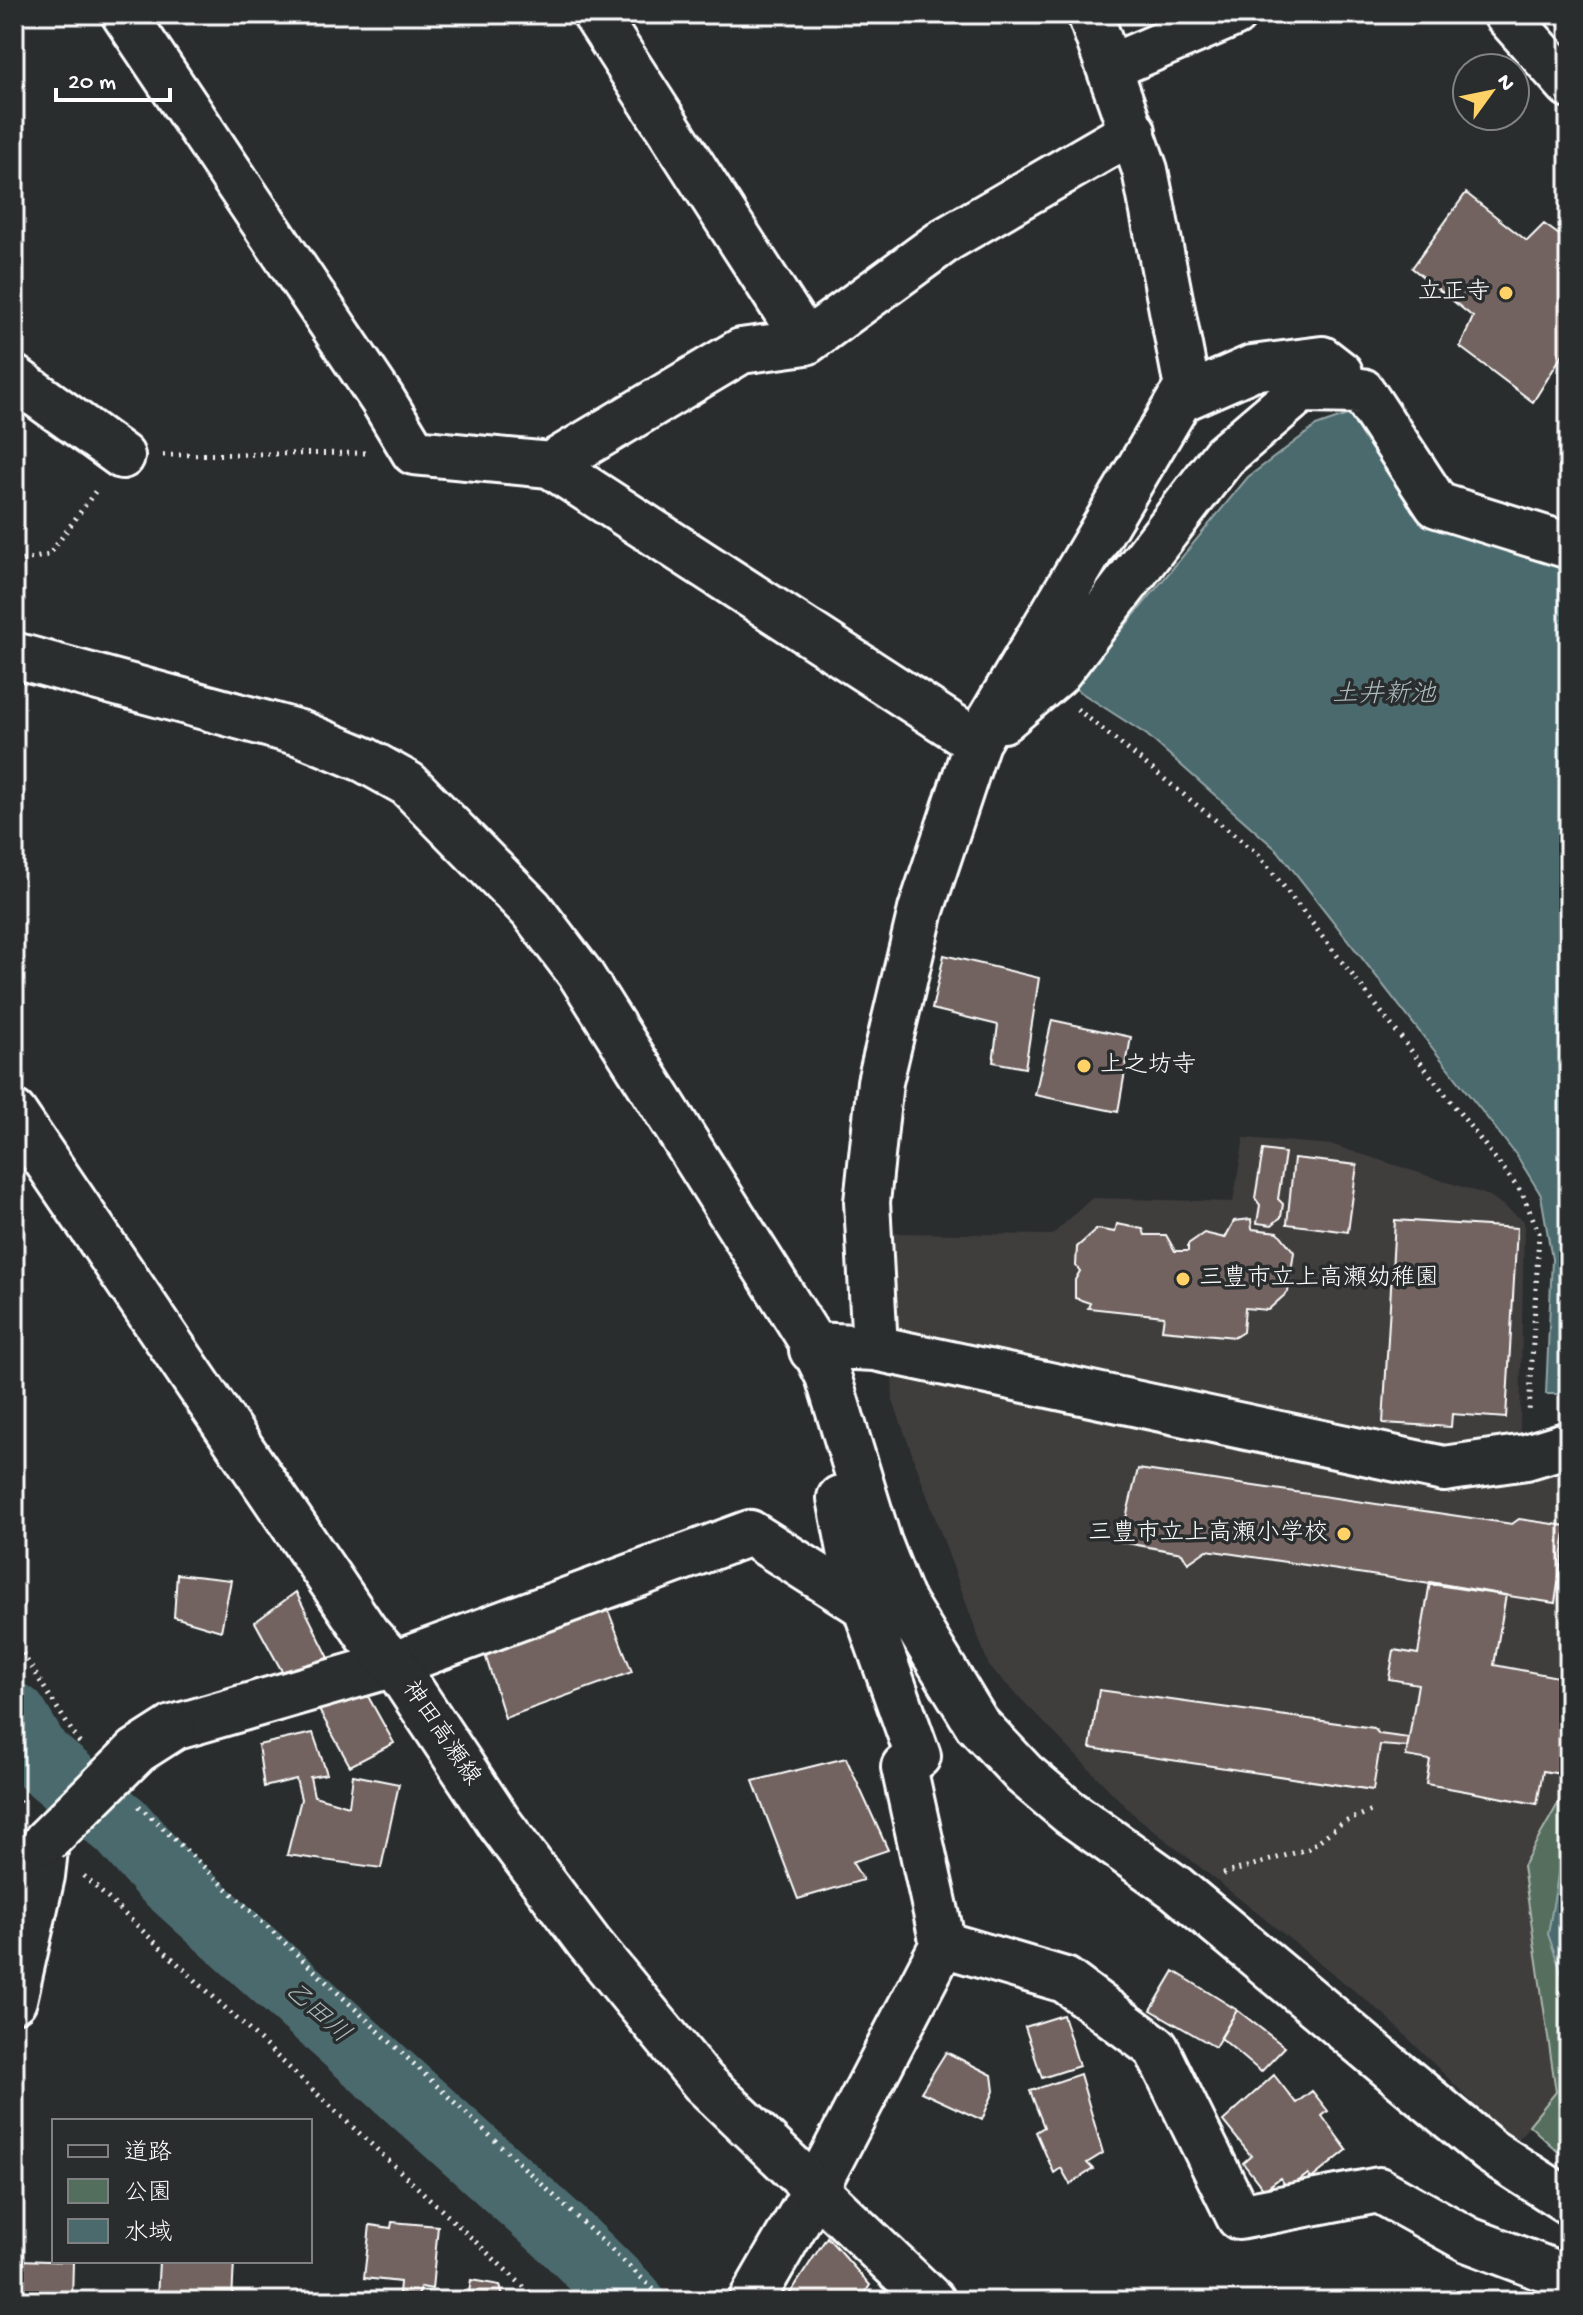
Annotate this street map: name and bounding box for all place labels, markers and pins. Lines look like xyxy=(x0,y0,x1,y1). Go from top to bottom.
place label: 立正寺 xyxy=(1418,278,1490,308)
marker: 立正寺 xyxy=(1497,284,1515,302)
place label: 上之坊寺 xyxy=(1100,1051,1196,1081)
marker: 上之坊寺 xyxy=(1075,1057,1093,1075)
place label: 三豊市立上高瀬幼稚園 xyxy=(1199,1264,1439,1294)
marker: 三豊市立上高瀬幼稚園 xyxy=(1174,1270,1192,1288)
place label: 三豊市立上高瀬小学校 xyxy=(1088,1519,1328,1549)
marker: 三豊市立上高瀬小学校 xyxy=(1335,1525,1353,1543)

